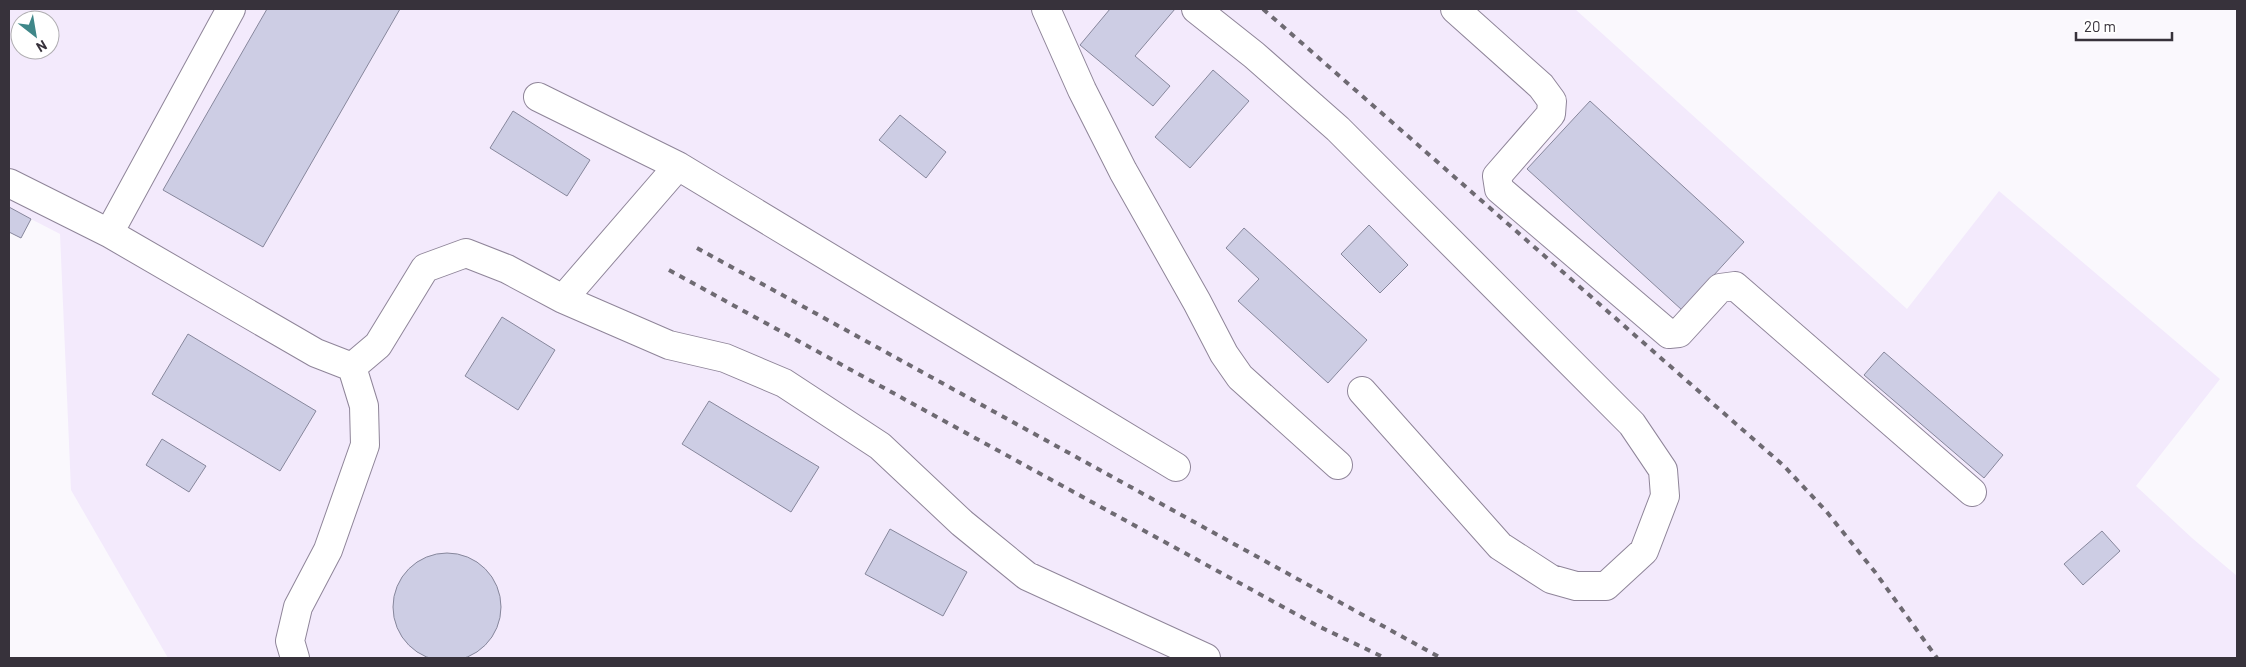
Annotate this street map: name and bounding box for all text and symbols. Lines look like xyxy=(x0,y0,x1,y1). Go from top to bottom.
north arrow xyxy=(10,10,60,60)
scale bar xyxy=(2076,10,2172,42)
text: 20 m xyxy=(2084,17,2116,35)
text: N xyxy=(34,37,50,56)

